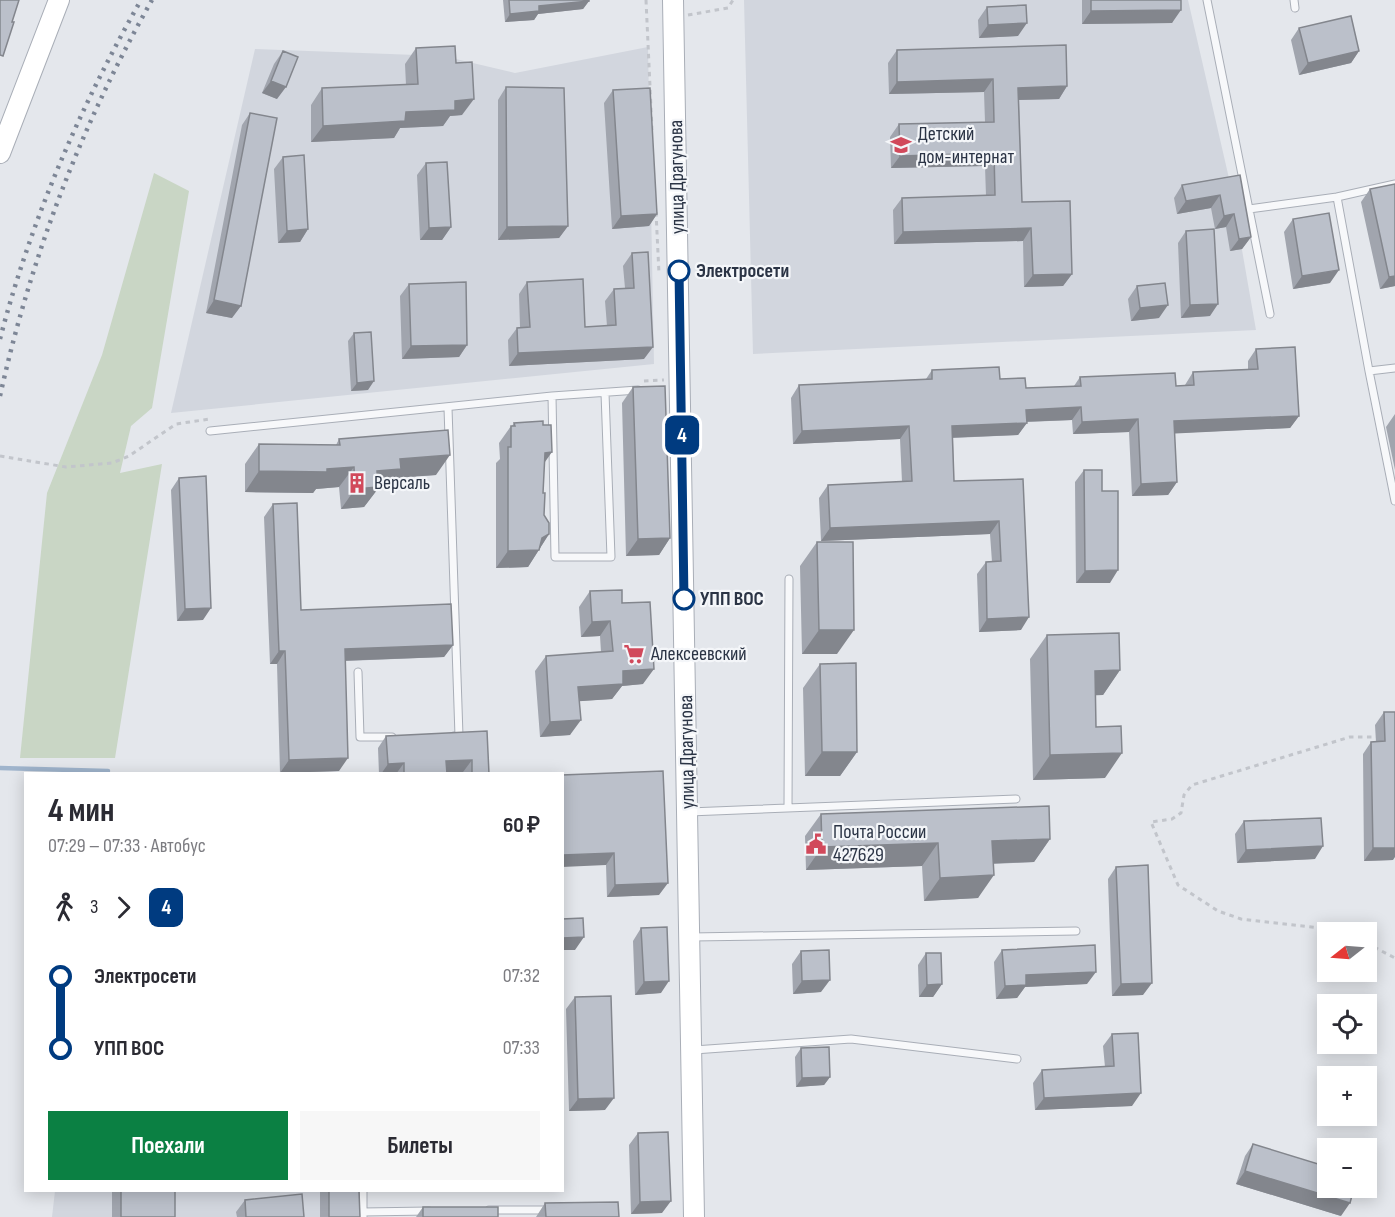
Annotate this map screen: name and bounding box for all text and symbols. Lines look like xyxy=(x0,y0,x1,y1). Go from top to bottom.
street label: улица Драгунова xyxy=(664,120,690,234)
place label: Детский дом-интернат xyxy=(918,122,1014,169)
school or university icon: Детский дом-интернат xyxy=(889,133,913,157)
place label: Электросети xyxy=(696,259,789,283)
marker: Электросети xyxy=(668,260,690,282)
line badge: 4 xyxy=(662,416,702,454)
text: 4 xyxy=(677,423,687,448)
building icon: Версаль xyxy=(345,471,369,495)
place label: Версаль xyxy=(374,471,430,495)
place label: УПП ВОС xyxy=(700,587,764,611)
marker: УПП ВОС xyxy=(673,588,695,610)
supermarket icon: Алексеевский xyxy=(622,642,646,666)
place label: Алексеевский xyxy=(650,642,747,666)
street label: улица Драгунова xyxy=(674,695,700,809)
text: 4 мин xyxy=(48,791,114,831)
text: 60 ₽ xyxy=(503,812,540,839)
place label: Почта России 427629 xyxy=(833,820,926,867)
public building icon: Почта России 427629 xyxy=(804,832,828,856)
text: 07:29 – 07:33 · Автобус xyxy=(48,834,206,858)
icon: walk xyxy=(48,891,81,924)
icon: forward xyxy=(107,891,140,924)
text: 3 xyxy=(90,895,98,919)
text: 4 xyxy=(161,895,171,920)
north arrow xyxy=(1317,922,1377,982)
map controls xyxy=(1317,922,1377,1198)
text: Электросети xyxy=(94,963,196,990)
text: 07:32 xyxy=(503,964,540,988)
button: locate xyxy=(1317,994,1377,1054)
text: УПП ВОС xyxy=(94,1035,164,1062)
text: 07:33 xyxy=(503,1036,540,1060)
button: + xyxy=(1317,1066,1377,1126)
button: Поехали xyxy=(48,1111,288,1180)
button: Билеты xyxy=(300,1111,540,1180)
button: − xyxy=(1317,1138,1377,1198)

